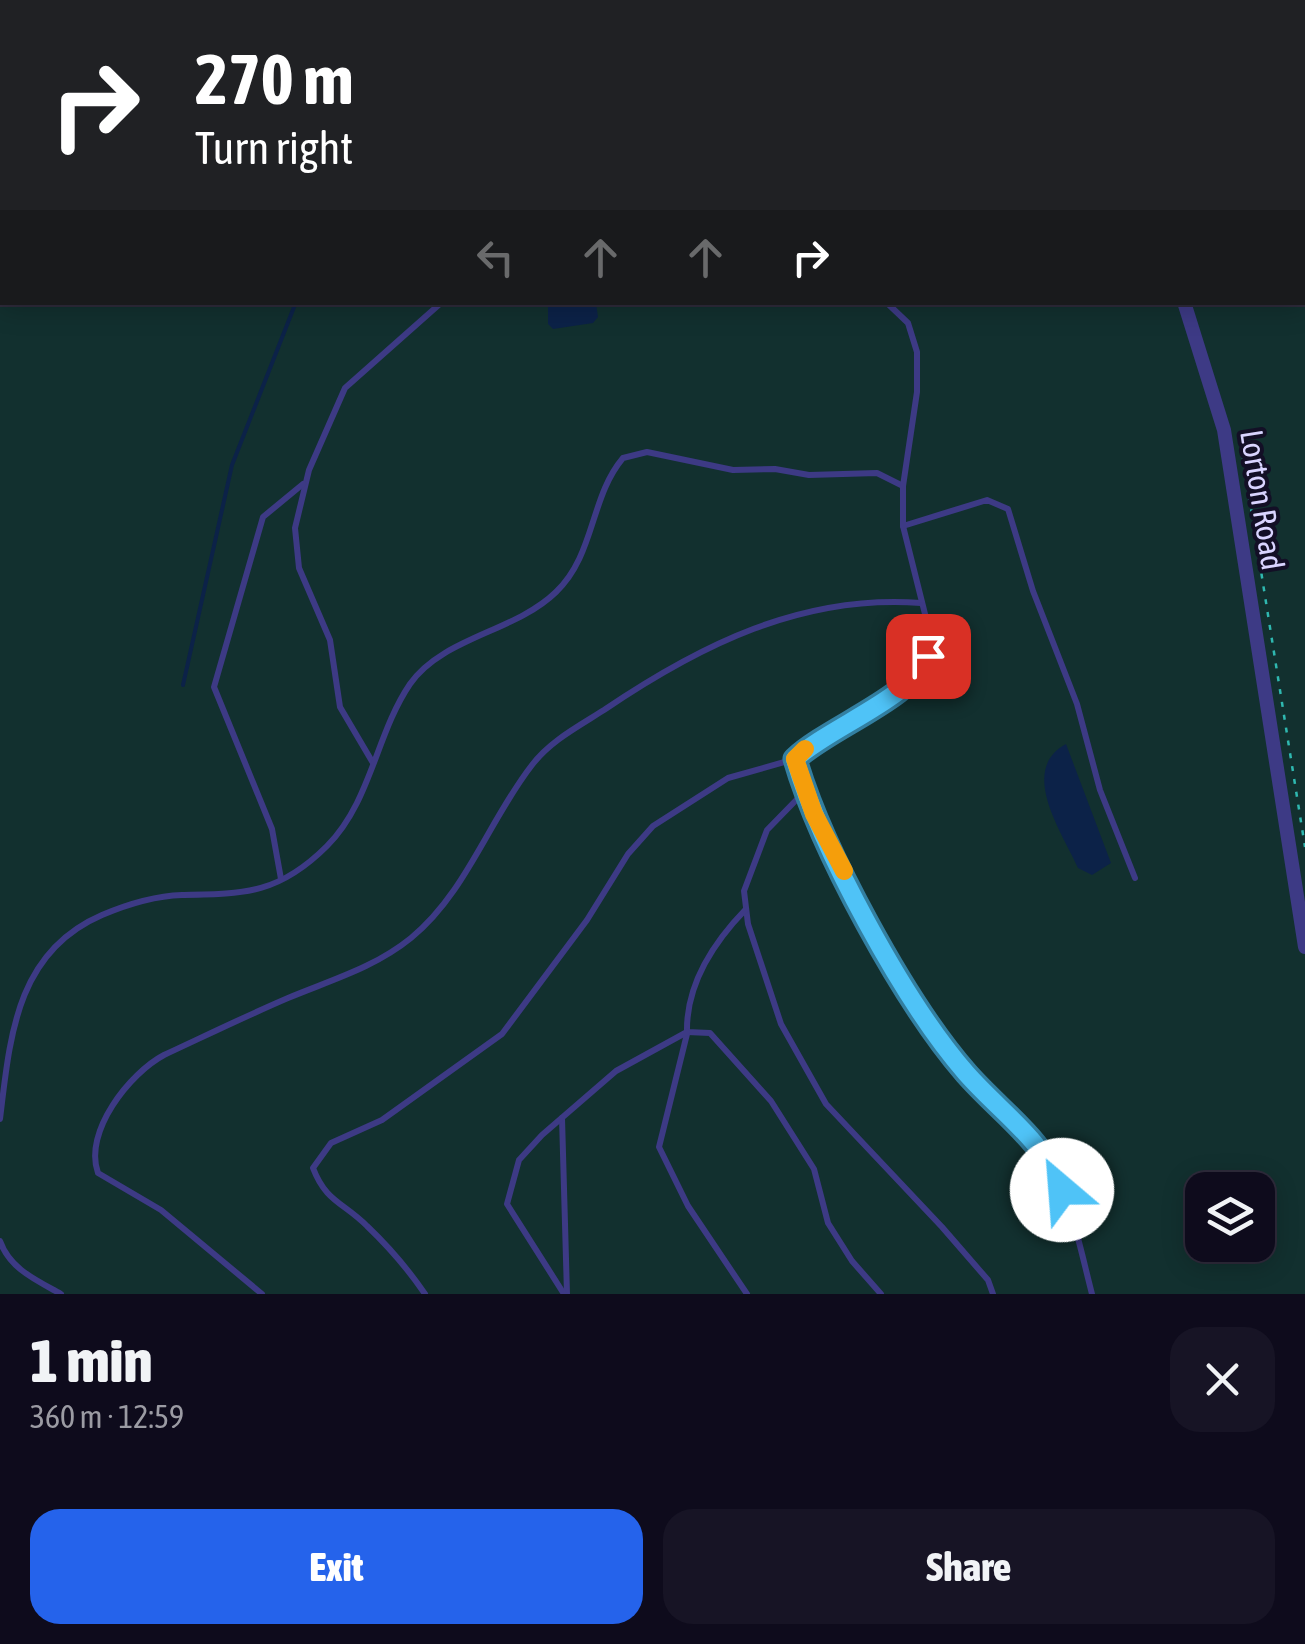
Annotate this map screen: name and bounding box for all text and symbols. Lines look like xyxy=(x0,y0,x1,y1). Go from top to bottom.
text: 270 m xyxy=(195,39,354,119)
icon: right xyxy=(30,40,160,170)
text: Turn right xyxy=(195,122,353,174)
icon: left xyxy=(468,230,523,285)
icon: ahead xyxy=(573,230,628,285)
icon: ahead xyxy=(678,230,733,285)
icon: right xyxy=(783,230,838,285)
street label: Lorton Road xyxy=(1233,427,1292,573)
pin xyxy=(886,614,971,699)
icon: arrive xyxy=(901,629,956,684)
position arrow xyxy=(1010,1138,1114,1242)
map controls xyxy=(1185,1172,1275,1262)
button: layers xyxy=(1185,1172,1275,1262)
text: 1 min xyxy=(30,1326,153,1395)
button: close xyxy=(1170,1327,1275,1432)
text: 360 m · 12:59 xyxy=(30,1398,184,1435)
button: Exit xyxy=(30,1509,643,1624)
button: Share xyxy=(663,1509,1275,1624)

